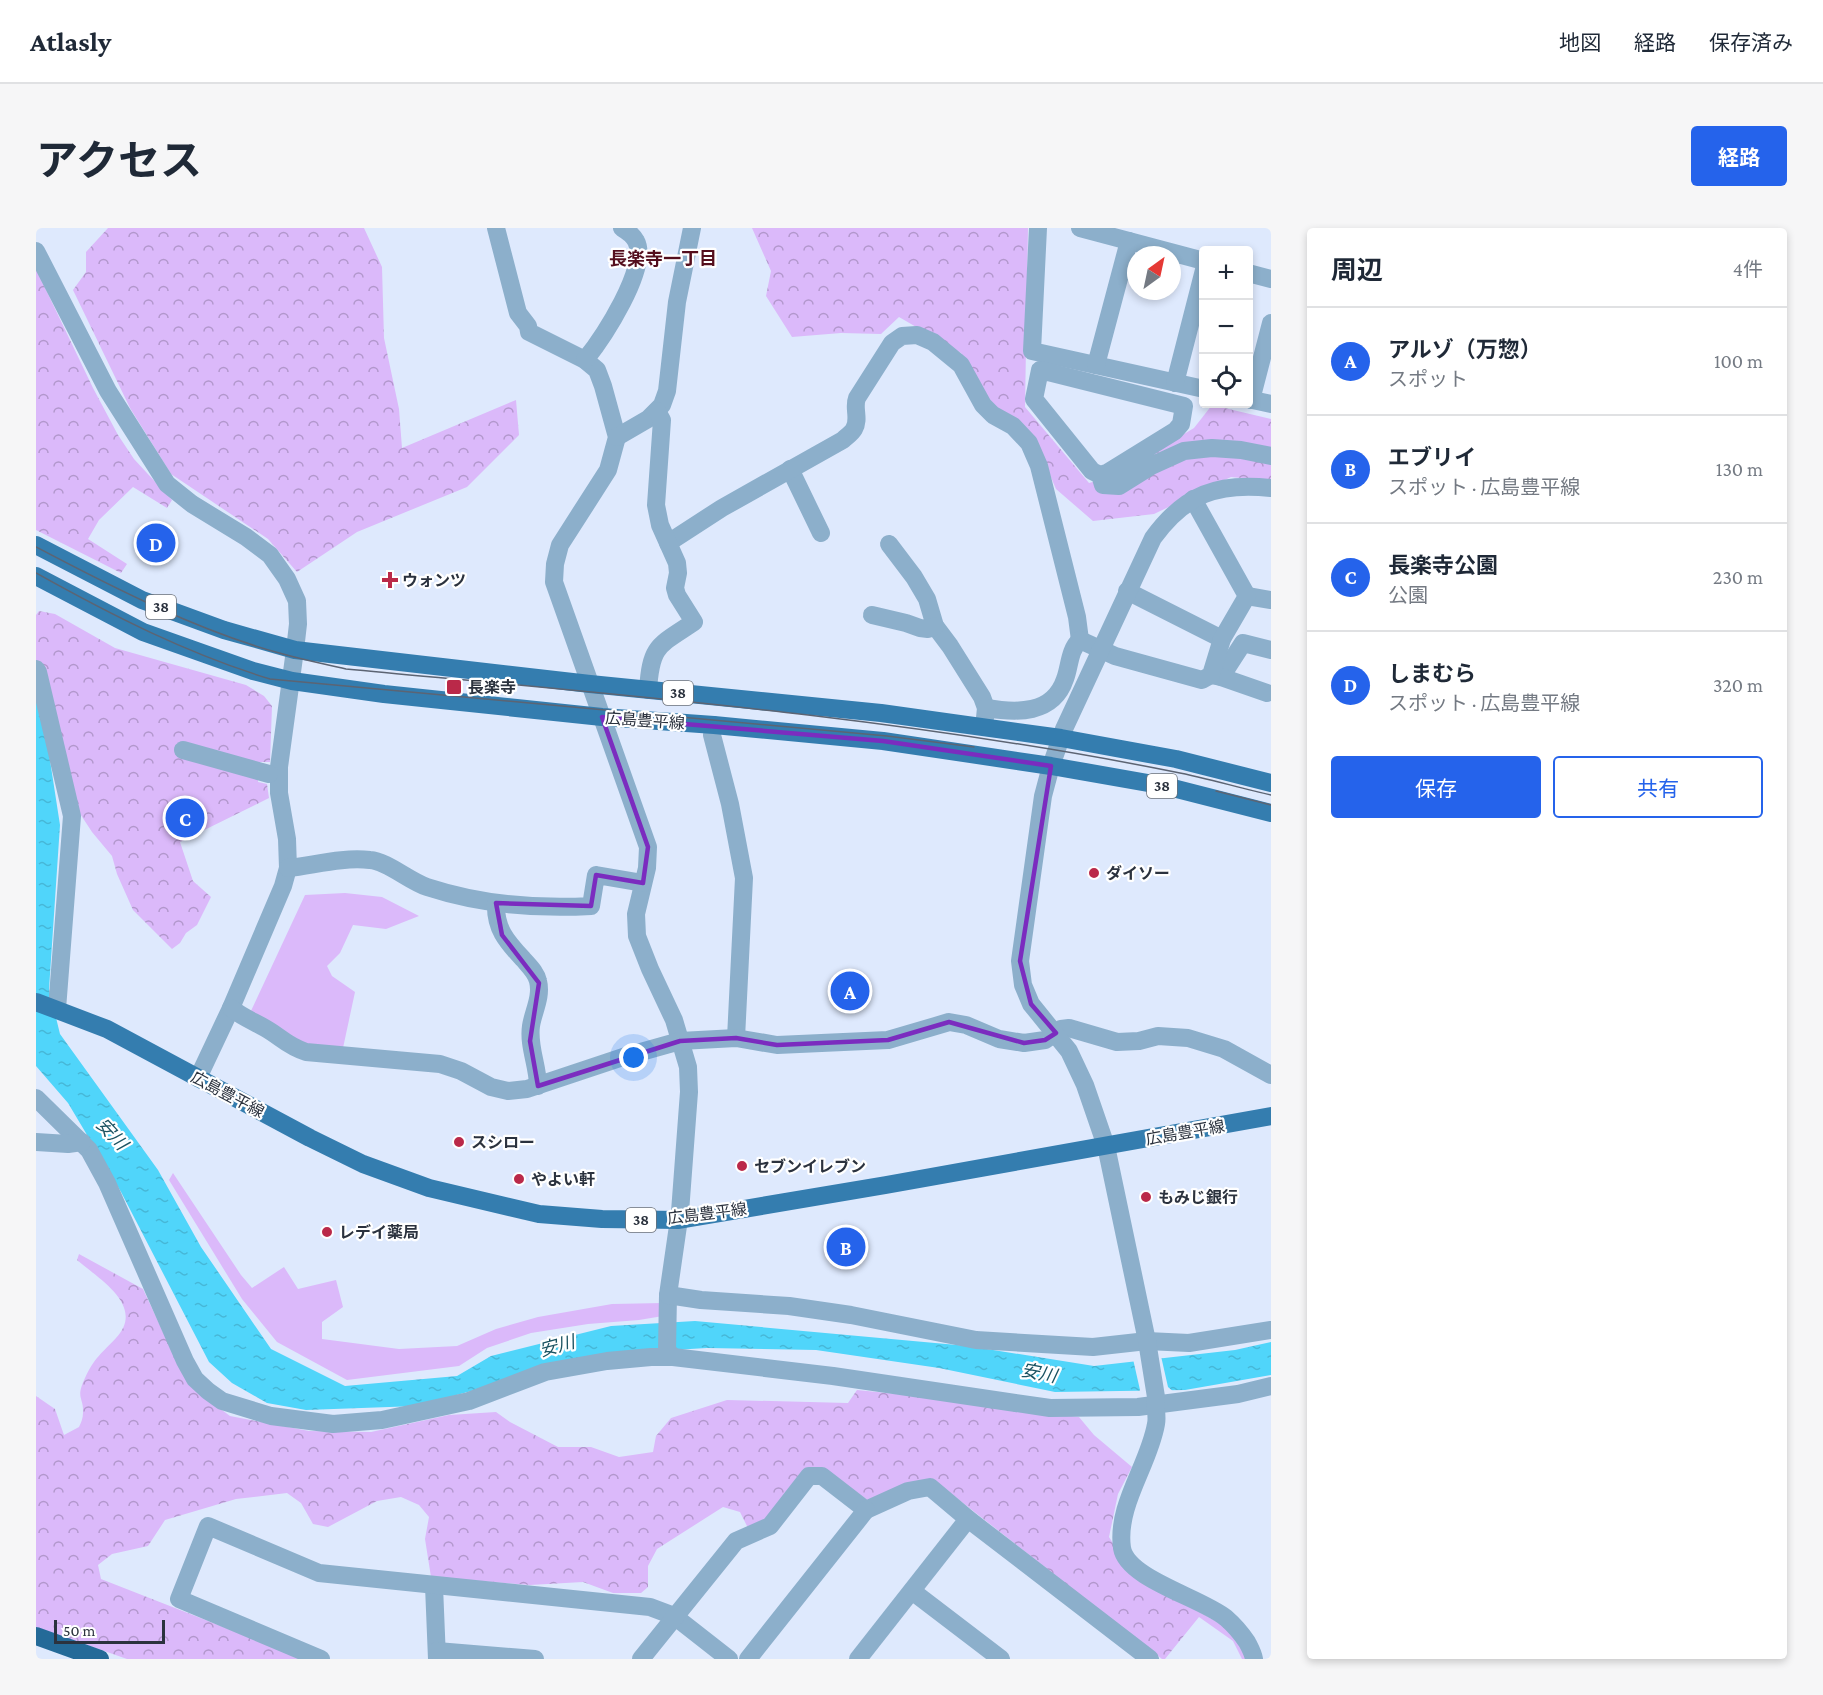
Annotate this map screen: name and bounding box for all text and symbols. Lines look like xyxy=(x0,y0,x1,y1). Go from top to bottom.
text: Atlasly xyxy=(30,26,111,57)
text: 地図 xyxy=(1559,31,1601,55)
text: 経路 xyxy=(1634,31,1676,55)
text: 保存済み xyxy=(1709,31,1793,55)
button: 経路 xyxy=(1691,126,1787,186)
text: アクセス xyxy=(36,137,202,184)
north arrow xyxy=(1127,246,1181,300)
map controls xyxy=(1199,246,1253,408)
button: + xyxy=(1199,246,1253,300)
district label: 長楽寺一丁目 xyxy=(609,249,717,269)
text: 周辺 xyxy=(1331,256,1383,285)
text: 4件 xyxy=(1733,258,1763,280)
button: − xyxy=(1199,300,1253,354)
text: アルゾ（万惣） xyxy=(1388,337,1542,362)
text: A xyxy=(1345,350,1356,372)
text: 100 m xyxy=(1714,350,1763,372)
button: locate xyxy=(1199,354,1253,408)
text: スポット xyxy=(1388,368,1468,390)
text: エブリイ xyxy=(1388,445,1476,470)
text: B xyxy=(1345,458,1356,480)
text: 130 m xyxy=(1716,458,1763,480)
text: スポット · 広島豊平線 xyxy=(1388,476,1580,498)
pin: D xyxy=(136,520,176,566)
text: 長楽寺公園 xyxy=(1388,553,1498,578)
text: C xyxy=(1344,566,1357,588)
text: 230 m xyxy=(1713,566,1763,588)
place label: ウォンツ xyxy=(402,572,466,589)
marker: ウォンツ xyxy=(383,573,397,587)
text: 公園 xyxy=(1388,584,1428,606)
road number: 38 xyxy=(146,595,176,619)
text: しまむら xyxy=(1388,661,1476,686)
text: D xyxy=(1344,674,1357,696)
text: 320 m xyxy=(1713,674,1763,696)
marker: 長楽寺 xyxy=(445,678,463,696)
place label: 長楽寺 xyxy=(468,679,516,696)
road number: 38 xyxy=(663,681,693,705)
text: スポット · 広島豊平線 xyxy=(1388,692,1580,714)
street label: 広島豊平線 xyxy=(604,709,685,732)
button: 保存 xyxy=(1331,756,1541,818)
button: 共有 xyxy=(1553,756,1763,818)
road number: 38 xyxy=(1147,774,1177,798)
pin: C xyxy=(166,796,204,840)
place label: ダイソー xyxy=(1106,865,1170,882)
marker: ダイソー xyxy=(1087,866,1101,880)
pin: A xyxy=(830,968,870,1014)
your location xyxy=(619,1043,648,1072)
street label: 広島豊平線 xyxy=(188,1068,267,1121)
water label: 安川 xyxy=(92,1114,133,1155)
street label: 広島豊平線 xyxy=(1144,1117,1226,1148)
place label: スシロー xyxy=(471,1134,535,1151)
marker: スシロー xyxy=(452,1135,466,1149)
place label: セブンイレブン xyxy=(754,1158,866,1175)
marker: セブンイレブン xyxy=(735,1159,749,1173)
place label: やよい軒 xyxy=(531,1171,595,1188)
marker: やよい軒 xyxy=(512,1172,526,1186)
place label: もみじ銀行 xyxy=(1158,1189,1238,1206)
marker: もみじ銀行 xyxy=(1139,1190,1153,1204)
street label: 広島豊平線 xyxy=(666,1200,748,1227)
road number: 38 xyxy=(626,1208,656,1232)
place label: レデイ薬局 xyxy=(339,1224,419,1241)
pin: B xyxy=(826,1224,866,1270)
marker: レデイ薬局 xyxy=(320,1225,334,1239)
water label: 安川 xyxy=(537,1331,579,1360)
water label: 安川 xyxy=(1019,1360,1061,1387)
scale bar xyxy=(54,1617,165,1644)
text: 50 m xyxy=(63,1622,95,1639)

